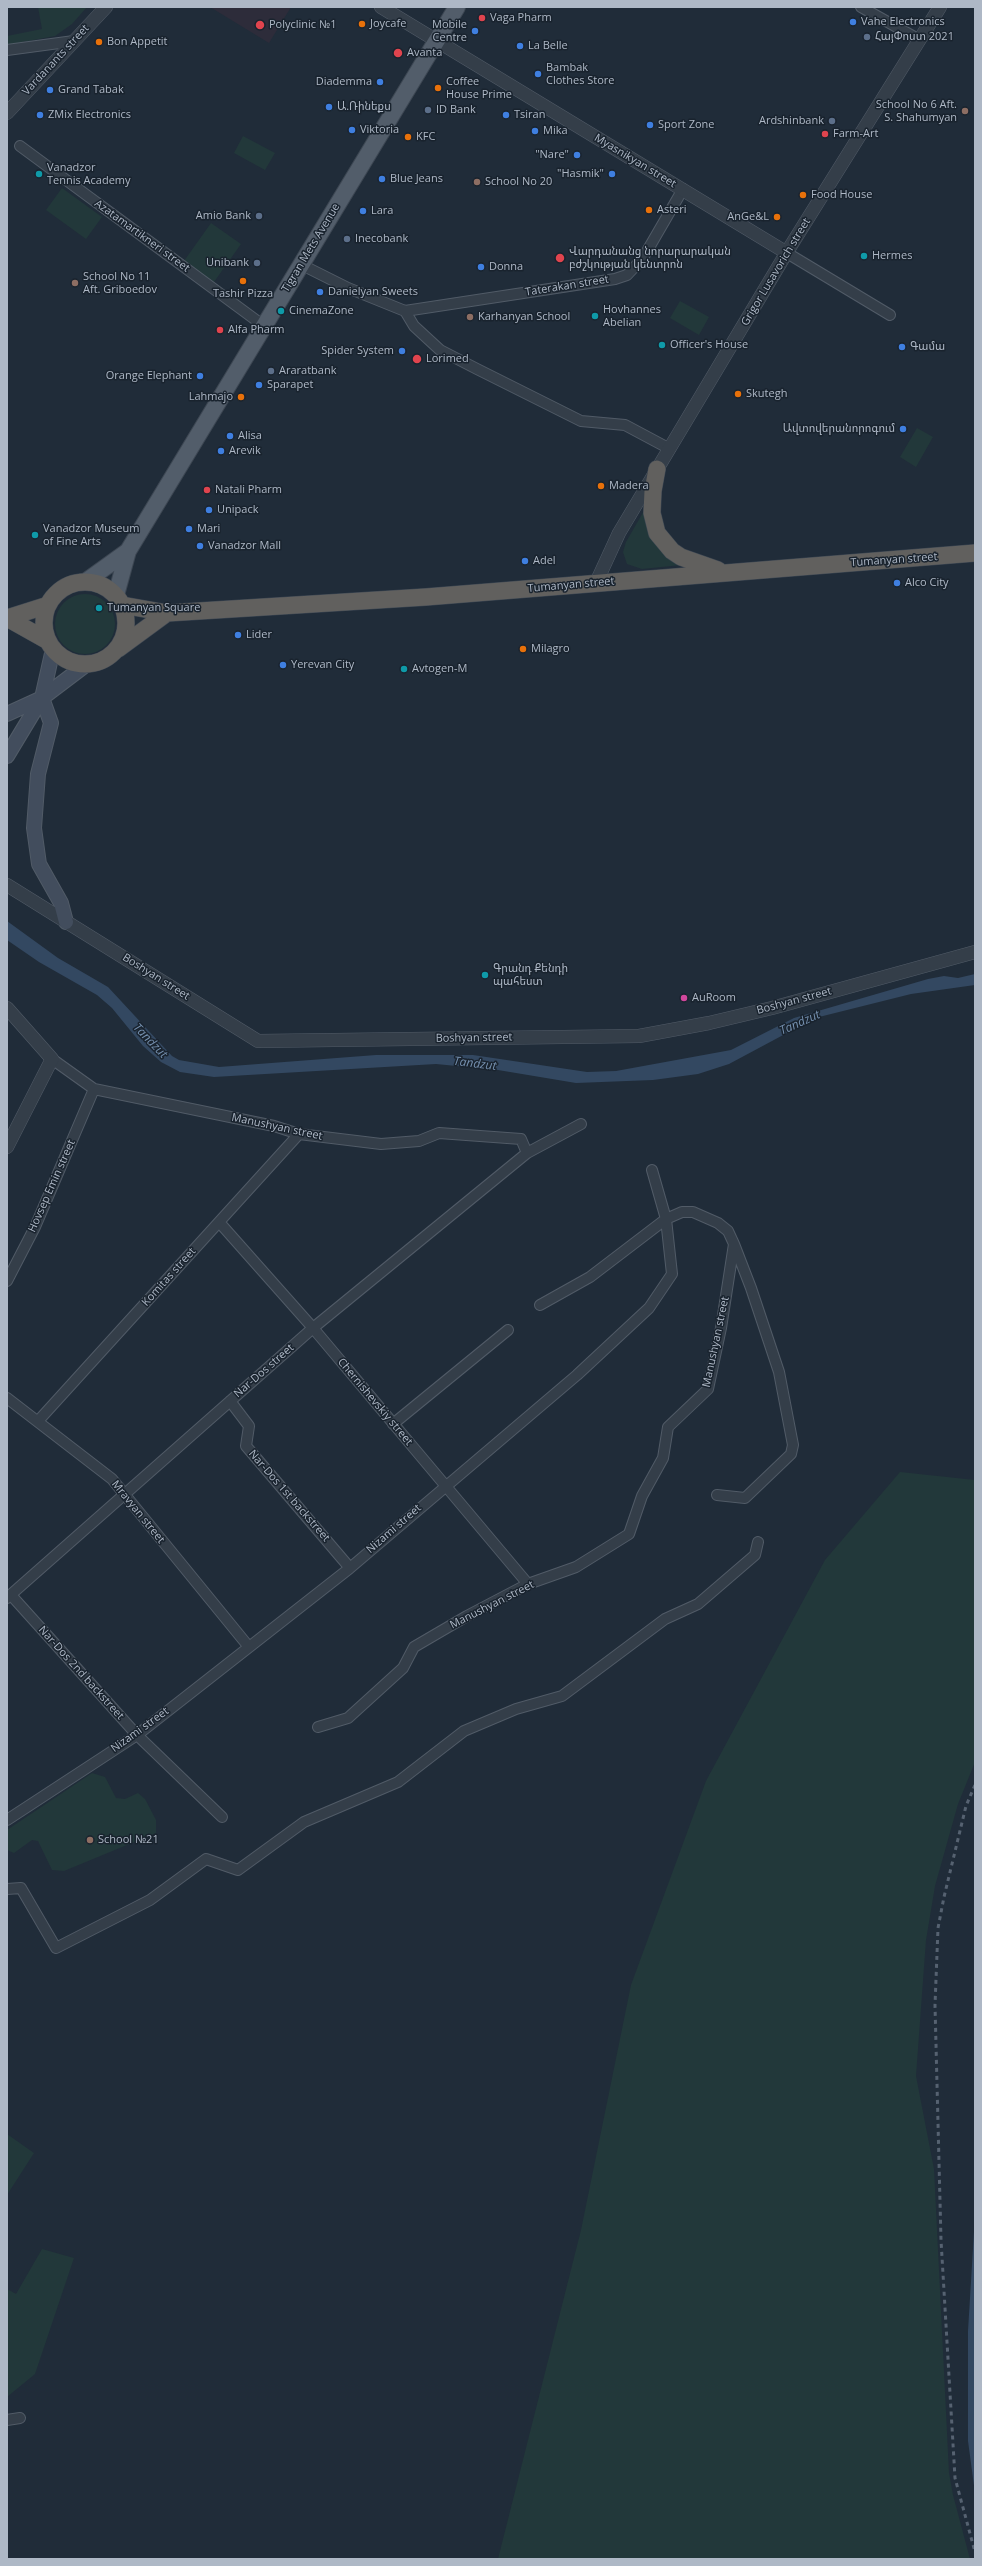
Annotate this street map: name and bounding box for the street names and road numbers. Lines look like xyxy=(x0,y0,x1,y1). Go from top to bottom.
street label: Vardanants street xyxy=(20,22,92,98)
street label: Myasnikyan street xyxy=(592,131,678,191)
street label: Azatamartikneri street xyxy=(92,197,192,275)
street label: Tigran Mets Avenue xyxy=(279,201,343,295)
street label: Grigor Lusavorich street xyxy=(739,216,813,328)
street label: Taterakan street xyxy=(524,273,610,299)
street label: Tumanyan street xyxy=(850,550,938,570)
street label: Tumanyan street xyxy=(527,575,615,595)
street label: Boshyan street xyxy=(120,951,192,1003)
street label: Boshyan street xyxy=(755,985,833,1017)
street label: Boshyan street xyxy=(435,1031,513,1045)
street label: Manushyan street xyxy=(230,1111,324,1143)
street label: Hovsep Emin street xyxy=(26,1138,78,1234)
street label: Komitas street xyxy=(139,1245,199,1309)
street label: Manushyan street xyxy=(700,1295,732,1389)
street label: Nar-Dos street xyxy=(231,1341,297,1401)
street label: Chernishevskiy street xyxy=(335,1356,415,1448)
street label: Nar-Dos 1st backstreet xyxy=(246,1447,332,1545)
street label: Mravyan street xyxy=(109,1478,167,1546)
street label: Nizami street xyxy=(364,1502,424,1556)
street label: Manushyan street xyxy=(448,1578,536,1632)
street label: Nar-Dos 2nd backstreet xyxy=(35,1623,127,1723)
street label: Nizami street xyxy=(109,1705,171,1755)

